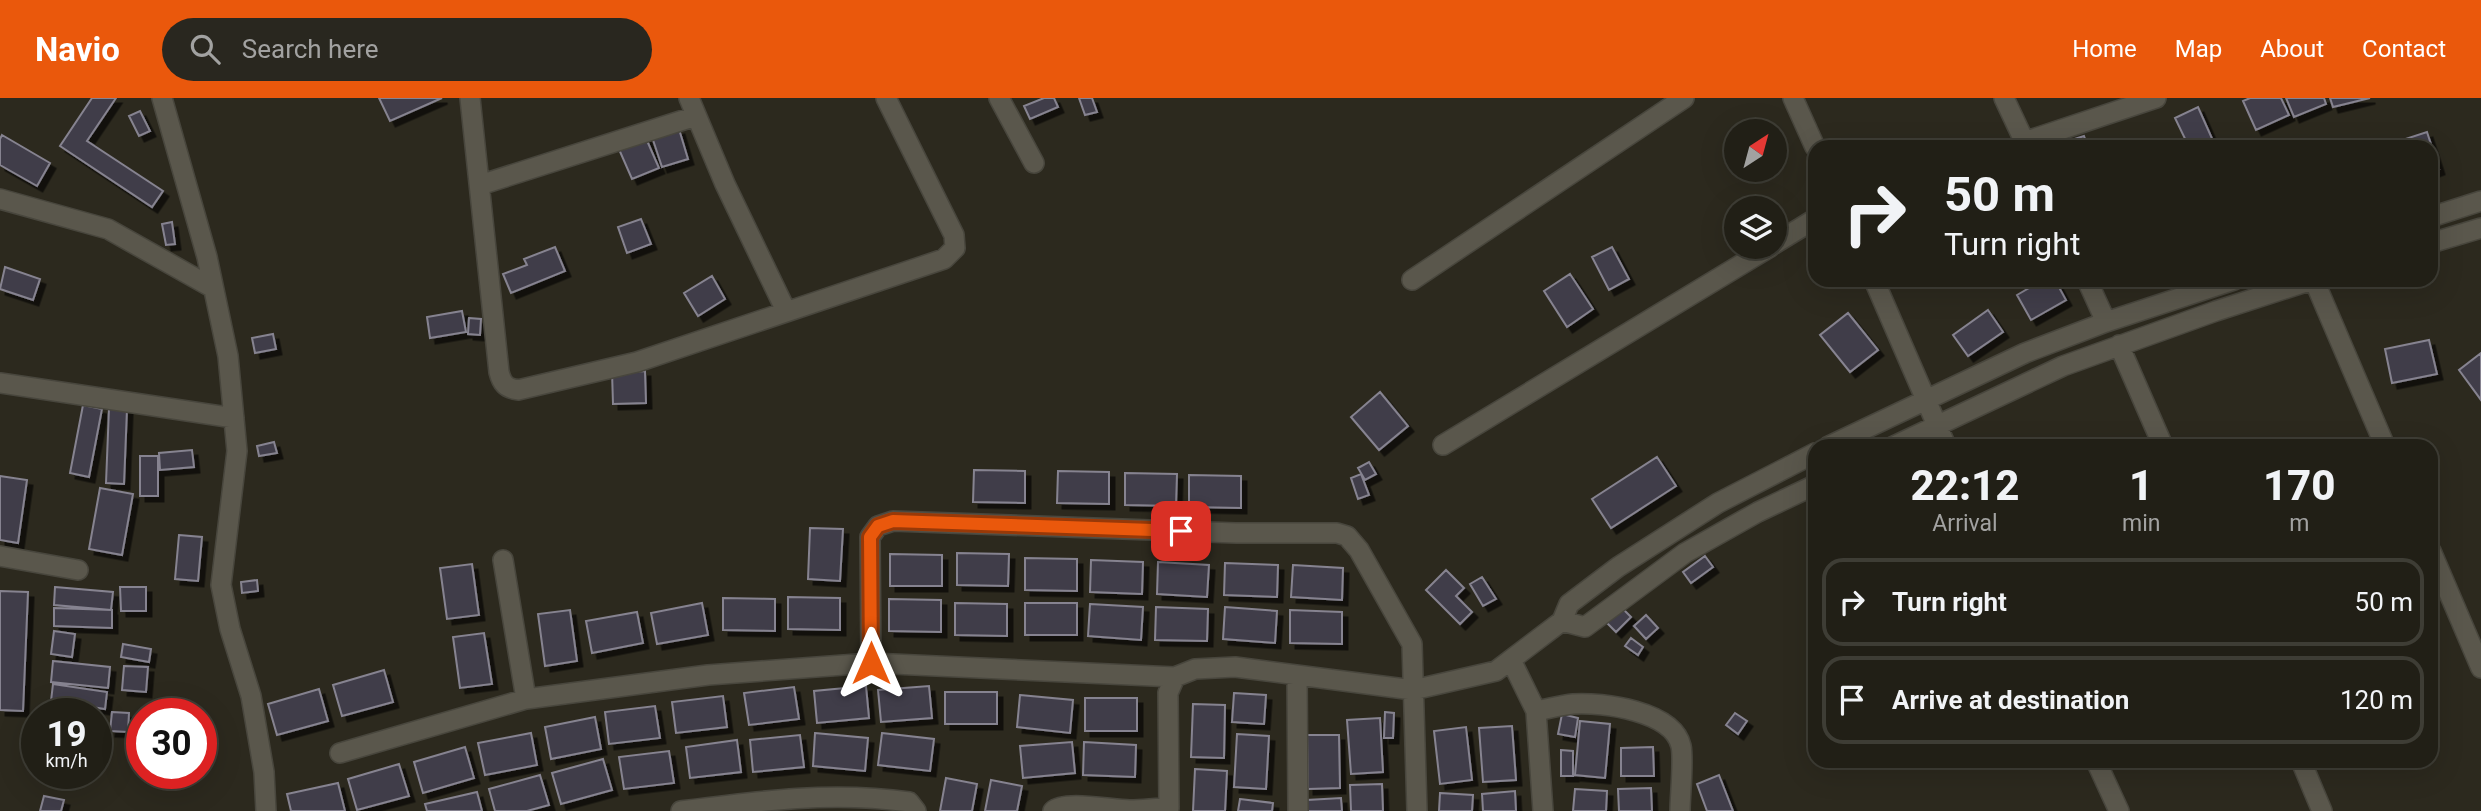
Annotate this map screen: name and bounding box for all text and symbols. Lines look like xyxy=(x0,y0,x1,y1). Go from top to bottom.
search box xyxy=(162,18,652,81)
text: Navio xyxy=(35,30,120,69)
icon: search xyxy=(186,30,224,68)
text: Search here xyxy=(242,34,379,64)
text: Home xyxy=(2072,35,2137,63)
text: Map xyxy=(2175,35,2222,63)
text: About xyxy=(2260,35,2324,63)
text: Contact xyxy=(2362,35,2446,63)
north arrow xyxy=(1724,119,1787,182)
map controls xyxy=(1724,119,1787,259)
text: 50 m xyxy=(1944,166,2055,223)
icon: right xyxy=(1829,168,1920,259)
button: layers xyxy=(1724,196,1787,259)
text: Turn right xyxy=(1944,225,2080,263)
text: 22:12 xyxy=(1910,461,2020,510)
text: 1 xyxy=(2129,461,2153,510)
text: 170 xyxy=(2263,461,2336,510)
pin xyxy=(1151,501,1211,561)
text: Arrival xyxy=(1932,510,1998,537)
text: min xyxy=(2122,510,2160,537)
text: m xyxy=(2289,510,2309,537)
icon: arrive xyxy=(1162,512,1200,550)
icon: right xyxy=(1833,583,1871,621)
text: Turn right xyxy=(1892,587,2007,617)
text: 50 m xyxy=(2355,587,2413,617)
position arrow xyxy=(834,626,908,700)
icon: arrive xyxy=(1833,681,1871,719)
text: Arrive at destination xyxy=(1892,685,2129,715)
text: 120 m xyxy=(2340,685,2413,715)
speed limit sign: 30 xyxy=(126,698,217,789)
text: 19 xyxy=(46,714,87,755)
text: km/h xyxy=(45,750,88,771)

